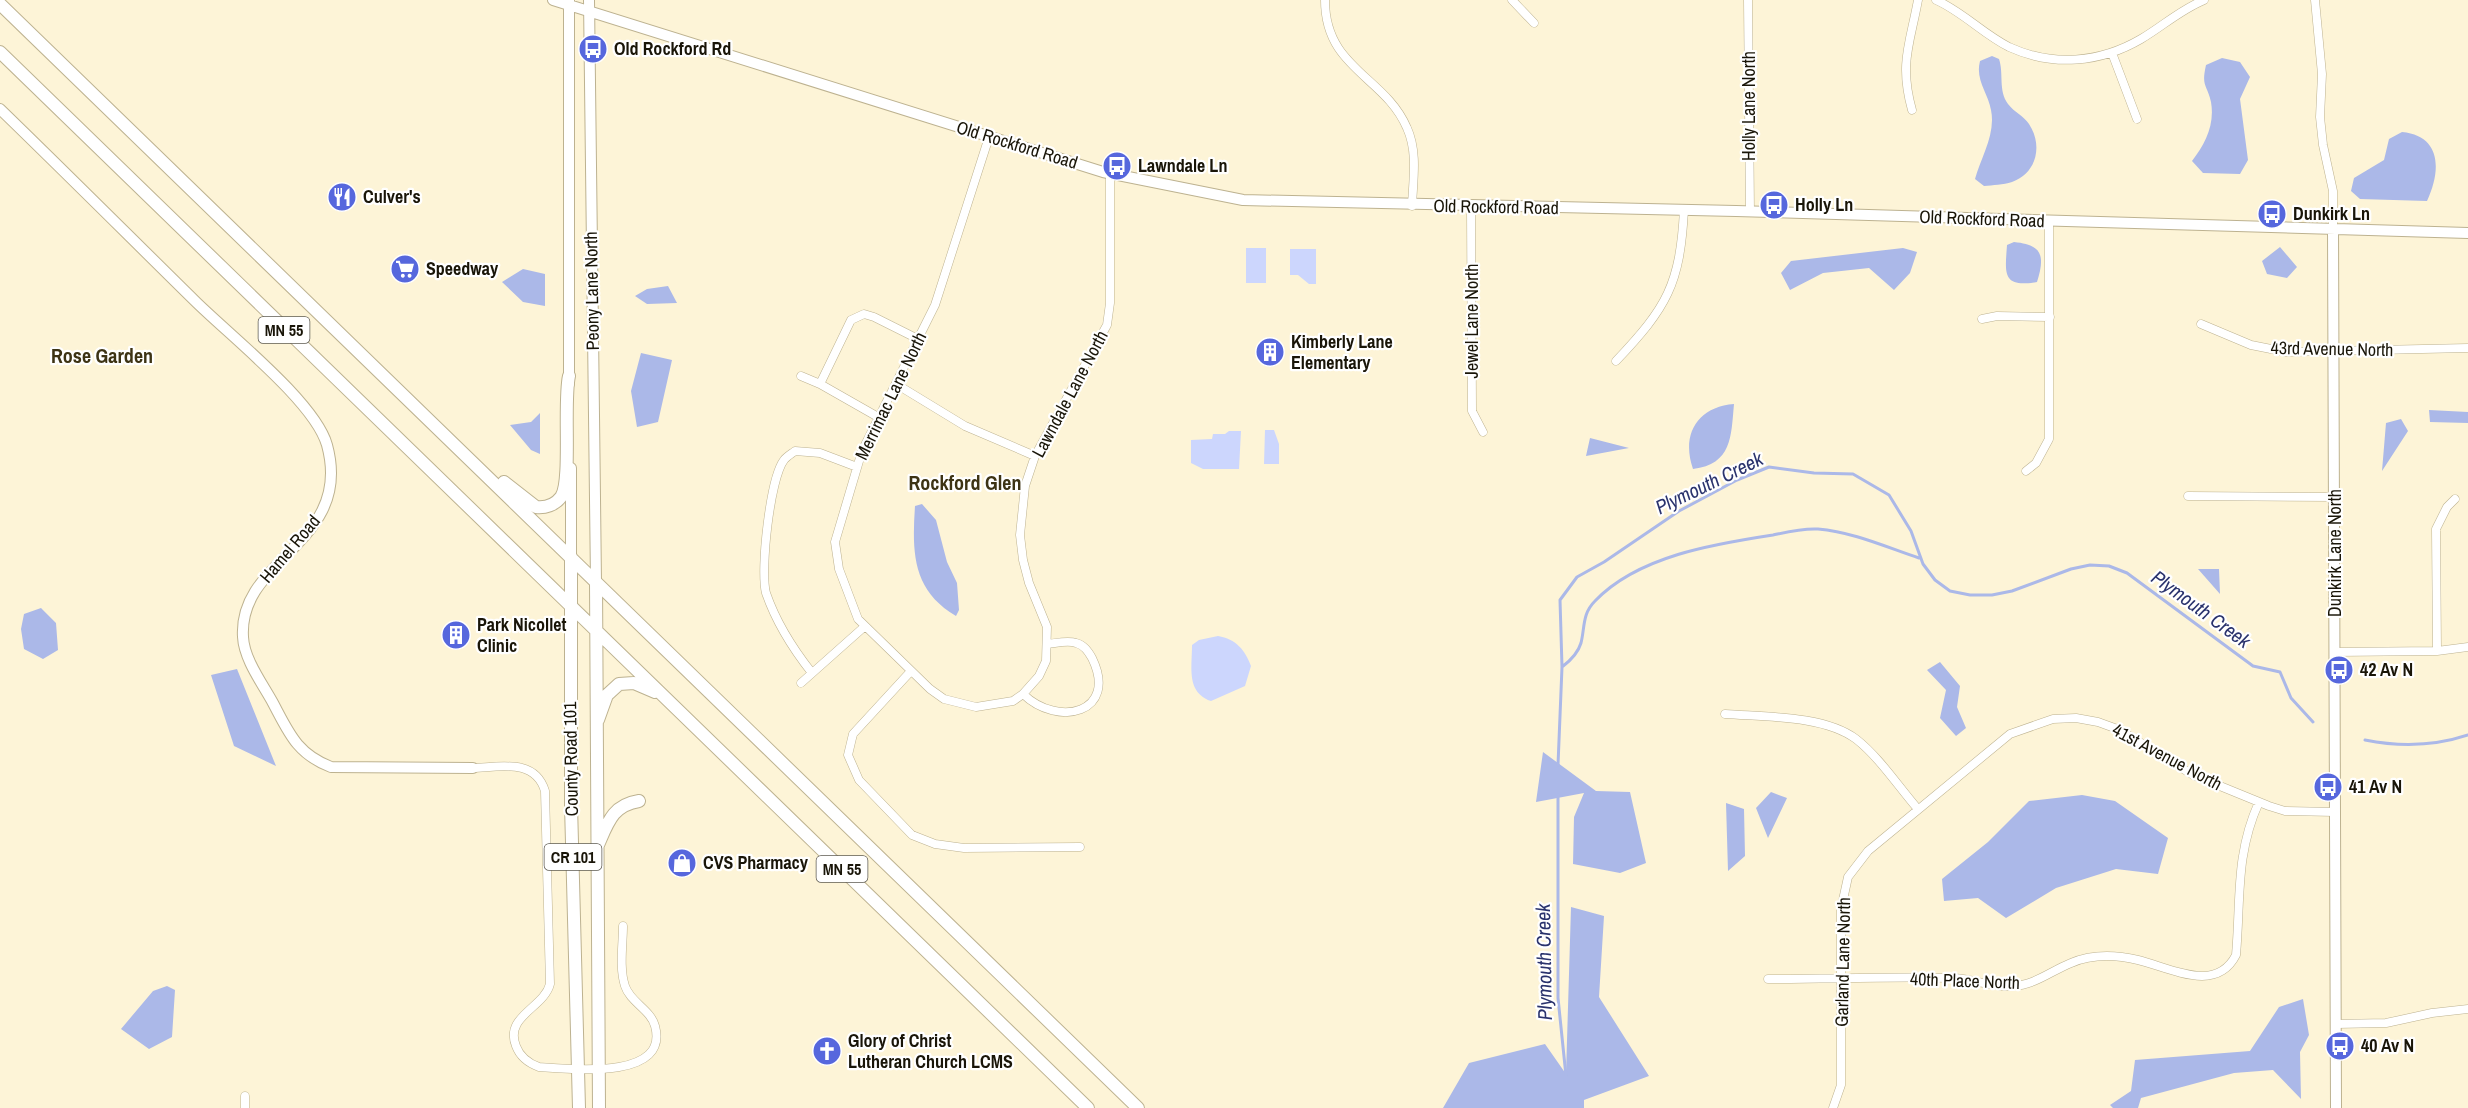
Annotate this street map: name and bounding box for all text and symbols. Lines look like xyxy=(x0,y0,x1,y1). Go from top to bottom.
bus stop icon: Old Rockford Rd xyxy=(577,33,609,65)
place label: Old Rockford Rd xyxy=(614,36,731,61)
street label: Holly Lane North xyxy=(1736,51,1761,161)
street label: Old Rockford Road xyxy=(953,114,1081,175)
bus stop icon: Lawndale Ln xyxy=(1101,150,1133,182)
place label: Lawndale Ln xyxy=(1138,153,1227,178)
restaurant icon: Culver's xyxy=(326,181,358,213)
place label: Culver's xyxy=(363,184,421,209)
bus stop icon: Holly Ln xyxy=(1758,189,1790,221)
place label: Holly Ln xyxy=(1795,192,1853,217)
street label: Old Rockford Road xyxy=(1433,193,1559,220)
bus stop icon: Dunkirk Ln xyxy=(2256,198,2288,230)
place label: Dunkirk Ln xyxy=(2293,201,2370,226)
street label: Old Rockford Road xyxy=(1919,204,2045,233)
street label: Peony Lane North xyxy=(578,231,605,351)
supermarket icon: Speedway xyxy=(389,253,421,285)
place label: Speedway xyxy=(426,256,499,281)
street label: Jewel Lane North xyxy=(1459,264,1484,378)
road number: MN 55 xyxy=(258,317,310,343)
street label: Lawndale Lane North xyxy=(1026,326,1114,462)
street label: Merrimac Lane North xyxy=(849,328,932,464)
place label: Kimberly Lane Elementary xyxy=(1291,329,1393,375)
street label: 43rd Avenue North xyxy=(2270,335,2394,362)
building icon: Kimberly Lane Elementary xyxy=(1254,336,1286,368)
district label: Rose Garden xyxy=(51,342,153,369)
water label: Plymouth Creek xyxy=(1650,444,1768,520)
district label: Rockford Glen xyxy=(909,469,1022,496)
street label: Dunkirk Lane North xyxy=(2322,489,2347,617)
street label: Hamel Road xyxy=(254,509,326,588)
water label: Plymouth Creek xyxy=(2146,563,2257,654)
place label: Park Nicollet Clinic xyxy=(477,612,567,658)
building icon: Park Nicollet Clinic xyxy=(440,619,472,651)
bus stop icon: 42 Av N xyxy=(2323,654,2355,686)
place label: 42 Av N xyxy=(2360,657,2413,682)
street label: County Road 101 xyxy=(557,701,584,817)
street label: 41st Avenue North xyxy=(2108,717,2227,796)
bus stop icon: 41 Av N xyxy=(2312,771,2344,803)
place label: 41 Av N xyxy=(2349,774,2402,799)
road number: CR 101 xyxy=(544,844,602,870)
shop icon: CVS Pharmacy xyxy=(666,847,698,879)
place label: CVS Pharmacy xyxy=(703,850,809,875)
road number: MN 55 xyxy=(816,856,868,882)
street label: Garland Lane North xyxy=(1829,897,1856,1027)
water label: Plymouth Creek xyxy=(1529,903,1558,1021)
street label: 40th Place North xyxy=(1910,966,2020,995)
place label: Glory of Christ Lutheran Church LCMS xyxy=(848,1028,1013,1074)
bus stop icon: 40 Av N xyxy=(2324,1030,2356,1062)
place label: 40 Av N xyxy=(2361,1033,2414,1058)
church icon: Glory of Christ Lutheran Church LCMS xyxy=(811,1035,843,1067)

